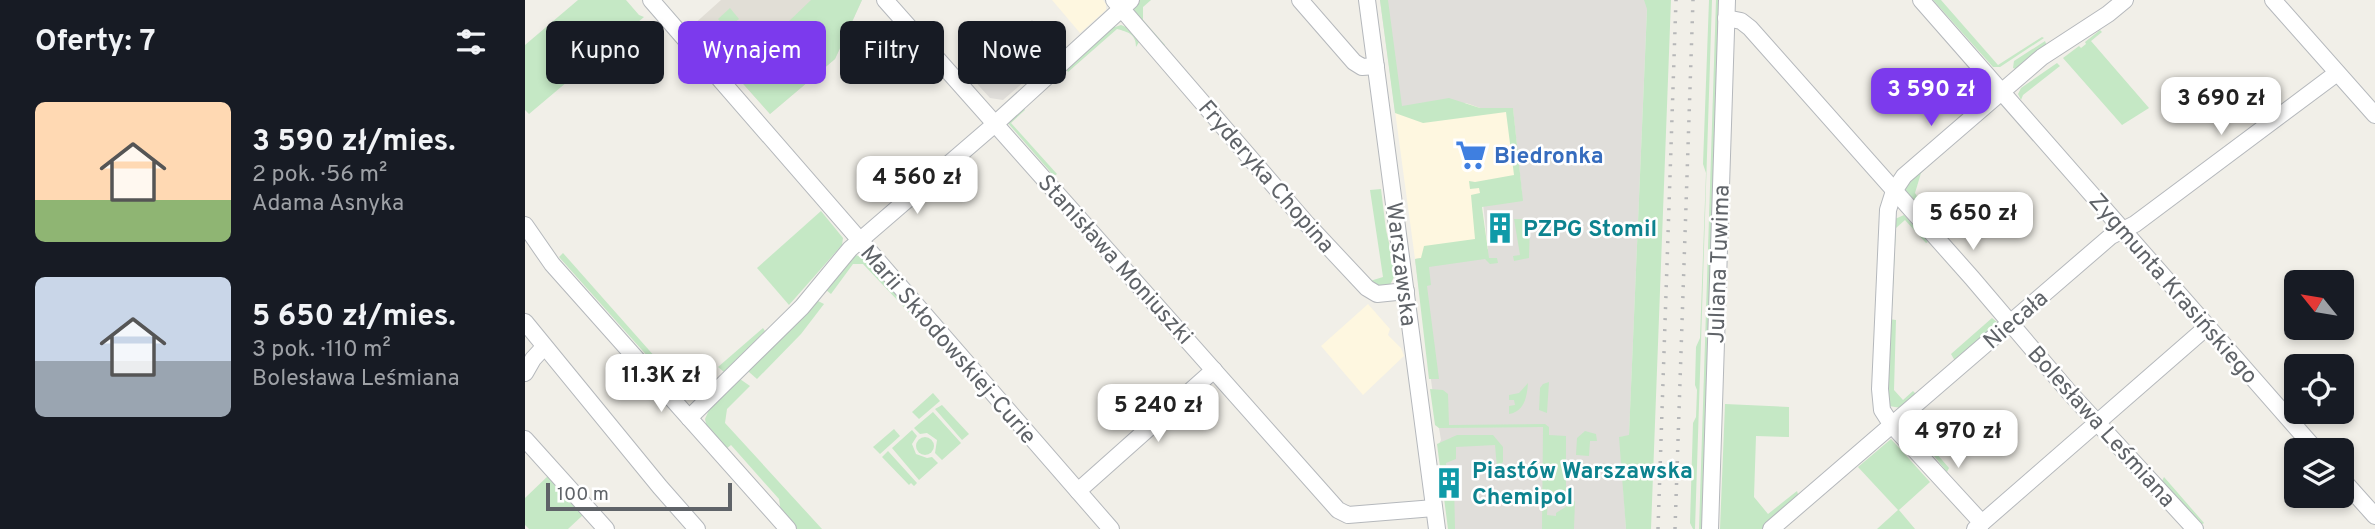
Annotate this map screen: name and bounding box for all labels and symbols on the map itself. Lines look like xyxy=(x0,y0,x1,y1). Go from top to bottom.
pin: 3 590 zł xyxy=(1859,68,2003,128)
pin: 3 690 zł xyxy=(2149,78,2293,137)
street label: Fryderyka Chopina xyxy=(1191,95,1339,260)
supermarket icon: Biedronka xyxy=(1454,138,1488,172)
place label: Biedronka xyxy=(1494,143,1604,172)
pin: 4 560 zł xyxy=(845,156,989,216)
street label: Stanisława Moniuszki xyxy=(1030,170,1198,352)
street label: Juliana Tuwima xyxy=(1703,184,1738,344)
street label: Zygmunta Krasińskiego xyxy=(2081,188,2263,391)
pin: 5 650 zł xyxy=(1901,192,2045,252)
street label: Warszawska xyxy=(1378,201,1422,328)
building icon: PZPG Stomil xyxy=(1483,211,1517,245)
place label: PZPG Stomil xyxy=(1523,216,1657,245)
street label: Marii Skłodowskiej-Curie xyxy=(853,240,1042,451)
north arrow xyxy=(2284,270,2354,340)
street label: Niecała xyxy=(1978,285,2055,357)
street label: Bolesława Leśmiana xyxy=(2020,341,2180,515)
pin: 11.3K zł xyxy=(589,354,733,414)
pin: 5 240 zł xyxy=(1086,384,1230,444)
pin: 4 970 zł xyxy=(1886,410,2030,470)
place label: Piastów Warszawska Chemipol xyxy=(1472,458,1693,513)
building icon: Piastów Warszawska Chemipol xyxy=(1432,466,1466,500)
scale bar xyxy=(546,480,731,512)

